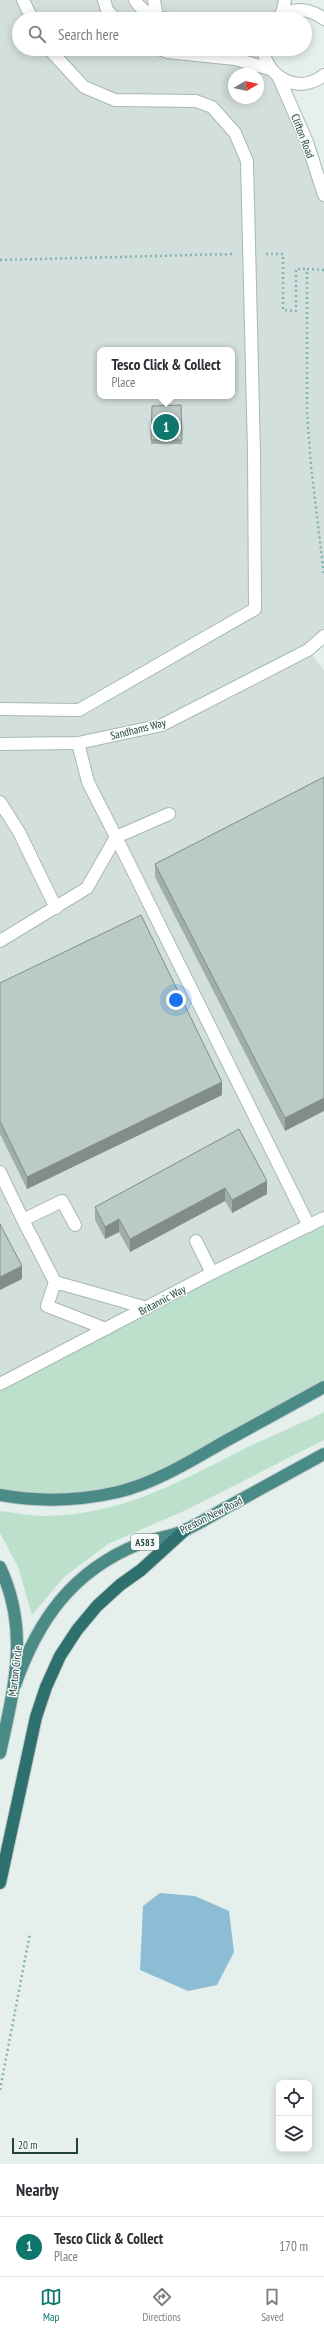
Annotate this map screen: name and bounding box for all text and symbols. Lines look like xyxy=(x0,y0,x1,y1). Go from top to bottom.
search box xyxy=(12,12,312,56)
icon: search xyxy=(26,23,48,45)
text: Search here xyxy=(58,25,119,44)
north arrow xyxy=(228,68,264,104)
street label: Clifton Road xyxy=(288,112,318,160)
popup xyxy=(97,347,235,399)
text: Tesco Click & Collect xyxy=(111,355,221,374)
text: Place xyxy=(111,374,135,391)
pin: 1 xyxy=(153,412,179,442)
street label: Sandhams Way xyxy=(109,715,168,743)
your location xyxy=(166,990,186,1010)
street label: Britannic Way xyxy=(136,1281,189,1318)
street label: Preston New Road xyxy=(177,1493,245,1537)
road number: A583 xyxy=(131,1534,159,1550)
street label: Marton Circle xyxy=(5,1644,25,1697)
map controls xyxy=(276,2080,312,2152)
button: locate xyxy=(276,2080,312,2116)
button: layers xyxy=(276,2116,312,2152)
scale bar xyxy=(12,2136,78,2155)
text: 20 m xyxy=(18,2138,37,2152)
text: Nearby xyxy=(16,2179,59,2201)
text: Tesco Click & Collect xyxy=(54,2229,163,2248)
text: 1 xyxy=(26,2238,32,2255)
text: 170 m xyxy=(279,2238,308,2255)
text: Place xyxy=(54,2248,78,2265)
tab: Map xyxy=(40,2286,62,2324)
tab: Directions xyxy=(143,2286,181,2324)
tab: Saved xyxy=(261,2286,284,2324)

